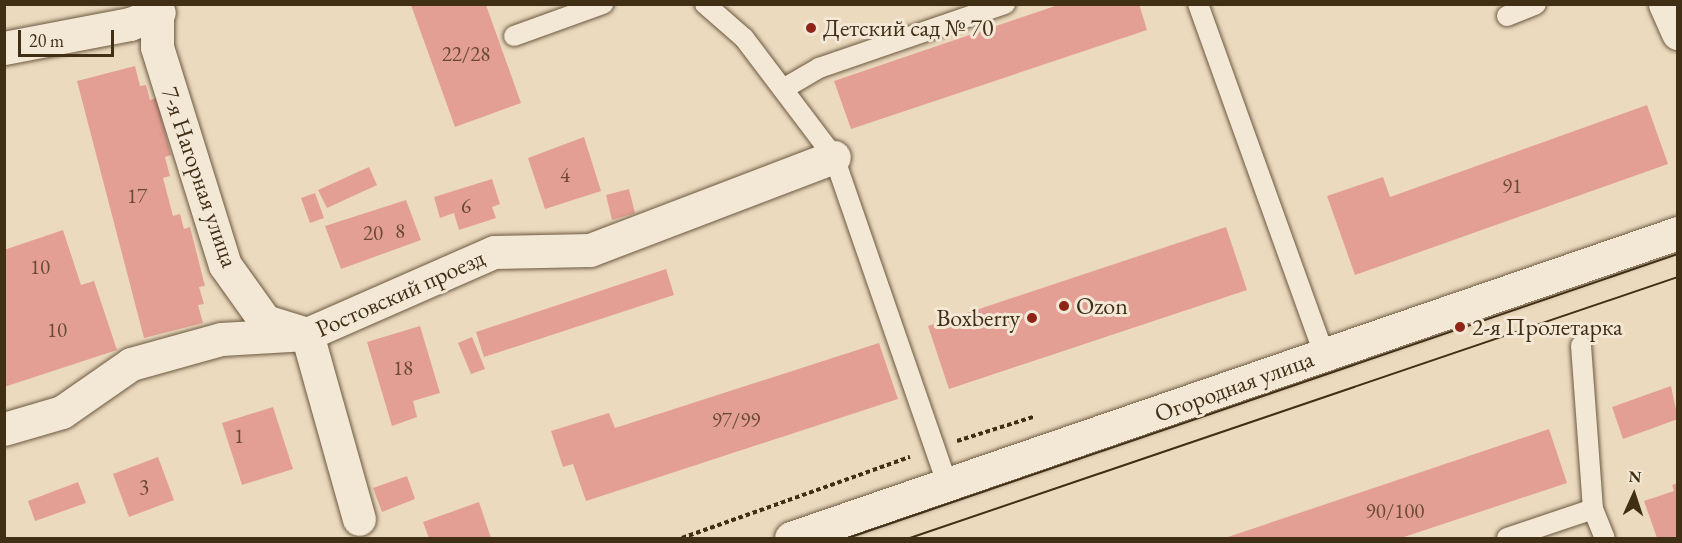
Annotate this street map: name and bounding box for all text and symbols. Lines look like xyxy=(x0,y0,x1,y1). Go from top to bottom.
place label: Детский сад № 70 xyxy=(823,14,993,42)
scale bar xyxy=(21,18,117,56)
marker: Детский сад № 70 xyxy=(804,21,818,35)
text: 20 m xyxy=(29,29,64,52)
house number: 22/28 xyxy=(442,41,490,67)
street label: 7-я Нагорная улица xyxy=(156,83,244,271)
house number: 4 xyxy=(560,162,570,188)
house number: 91 xyxy=(1502,173,1522,199)
house number: 17 xyxy=(127,183,147,209)
house number: 6 xyxy=(461,193,471,219)
house number: 8 xyxy=(395,218,405,244)
house number: 20 xyxy=(363,220,383,246)
street label: Ростовский проезд xyxy=(311,243,489,343)
house number: 10 xyxy=(30,254,50,280)
place label: Ozon xyxy=(1076,292,1128,320)
marker: Ozon xyxy=(1057,299,1071,313)
place label: Boxberry xyxy=(936,304,1020,332)
marker: Boxberry xyxy=(1025,311,1039,325)
place label: 2-я Пролетарка xyxy=(1472,313,1623,341)
house number: 10 xyxy=(47,317,67,343)
marker: 2-я Пролетарка xyxy=(1453,320,1467,334)
street label: Огородная улица xyxy=(1151,344,1317,428)
house number: 18 xyxy=(393,355,413,381)
house number: 97/99 xyxy=(712,407,760,433)
house number: 1 xyxy=(234,423,244,449)
north arrow xyxy=(1604,465,1664,525)
text: N xyxy=(1628,466,1642,487)
house number: 3 xyxy=(139,474,149,500)
house number: 90/100 xyxy=(1366,498,1424,524)

